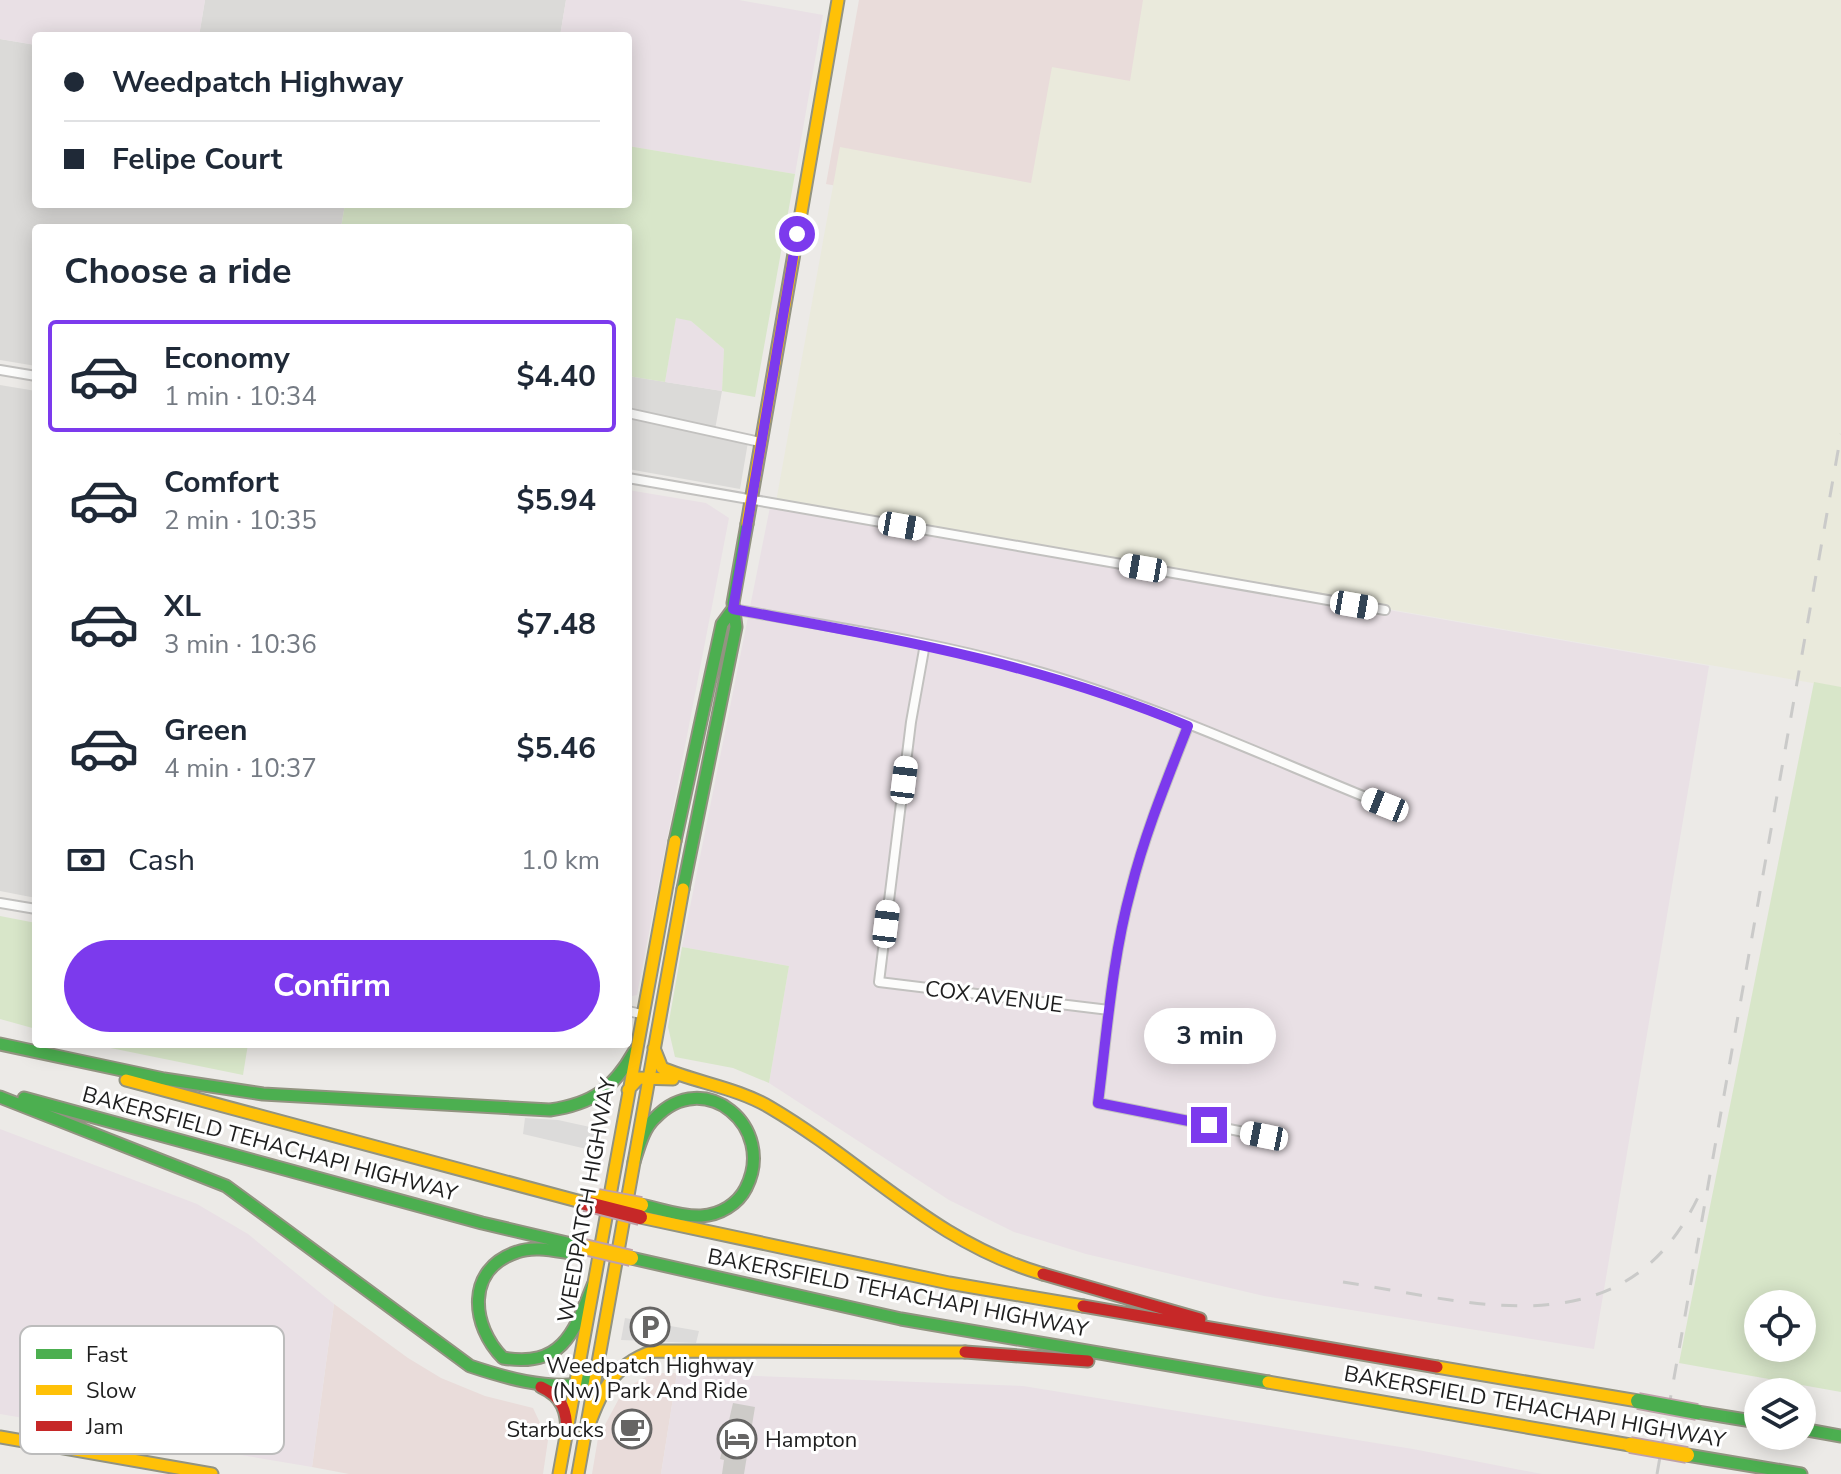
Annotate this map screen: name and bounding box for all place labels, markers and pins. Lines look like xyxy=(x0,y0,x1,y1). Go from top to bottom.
parking icon: Weedpatch Highway (Nw) Park And Ride xyxy=(629,1306,671,1348)
place label: Weedpatch Highway (Nw) Park And Ride xyxy=(546,1351,755,1406)
cafe icon: Starbucks xyxy=(611,1408,653,1450)
place label: Starbucks xyxy=(507,1415,604,1445)
hotel icon: Hampton xyxy=(716,1418,758,1460)
place label: Hampton xyxy=(765,1425,857,1455)

